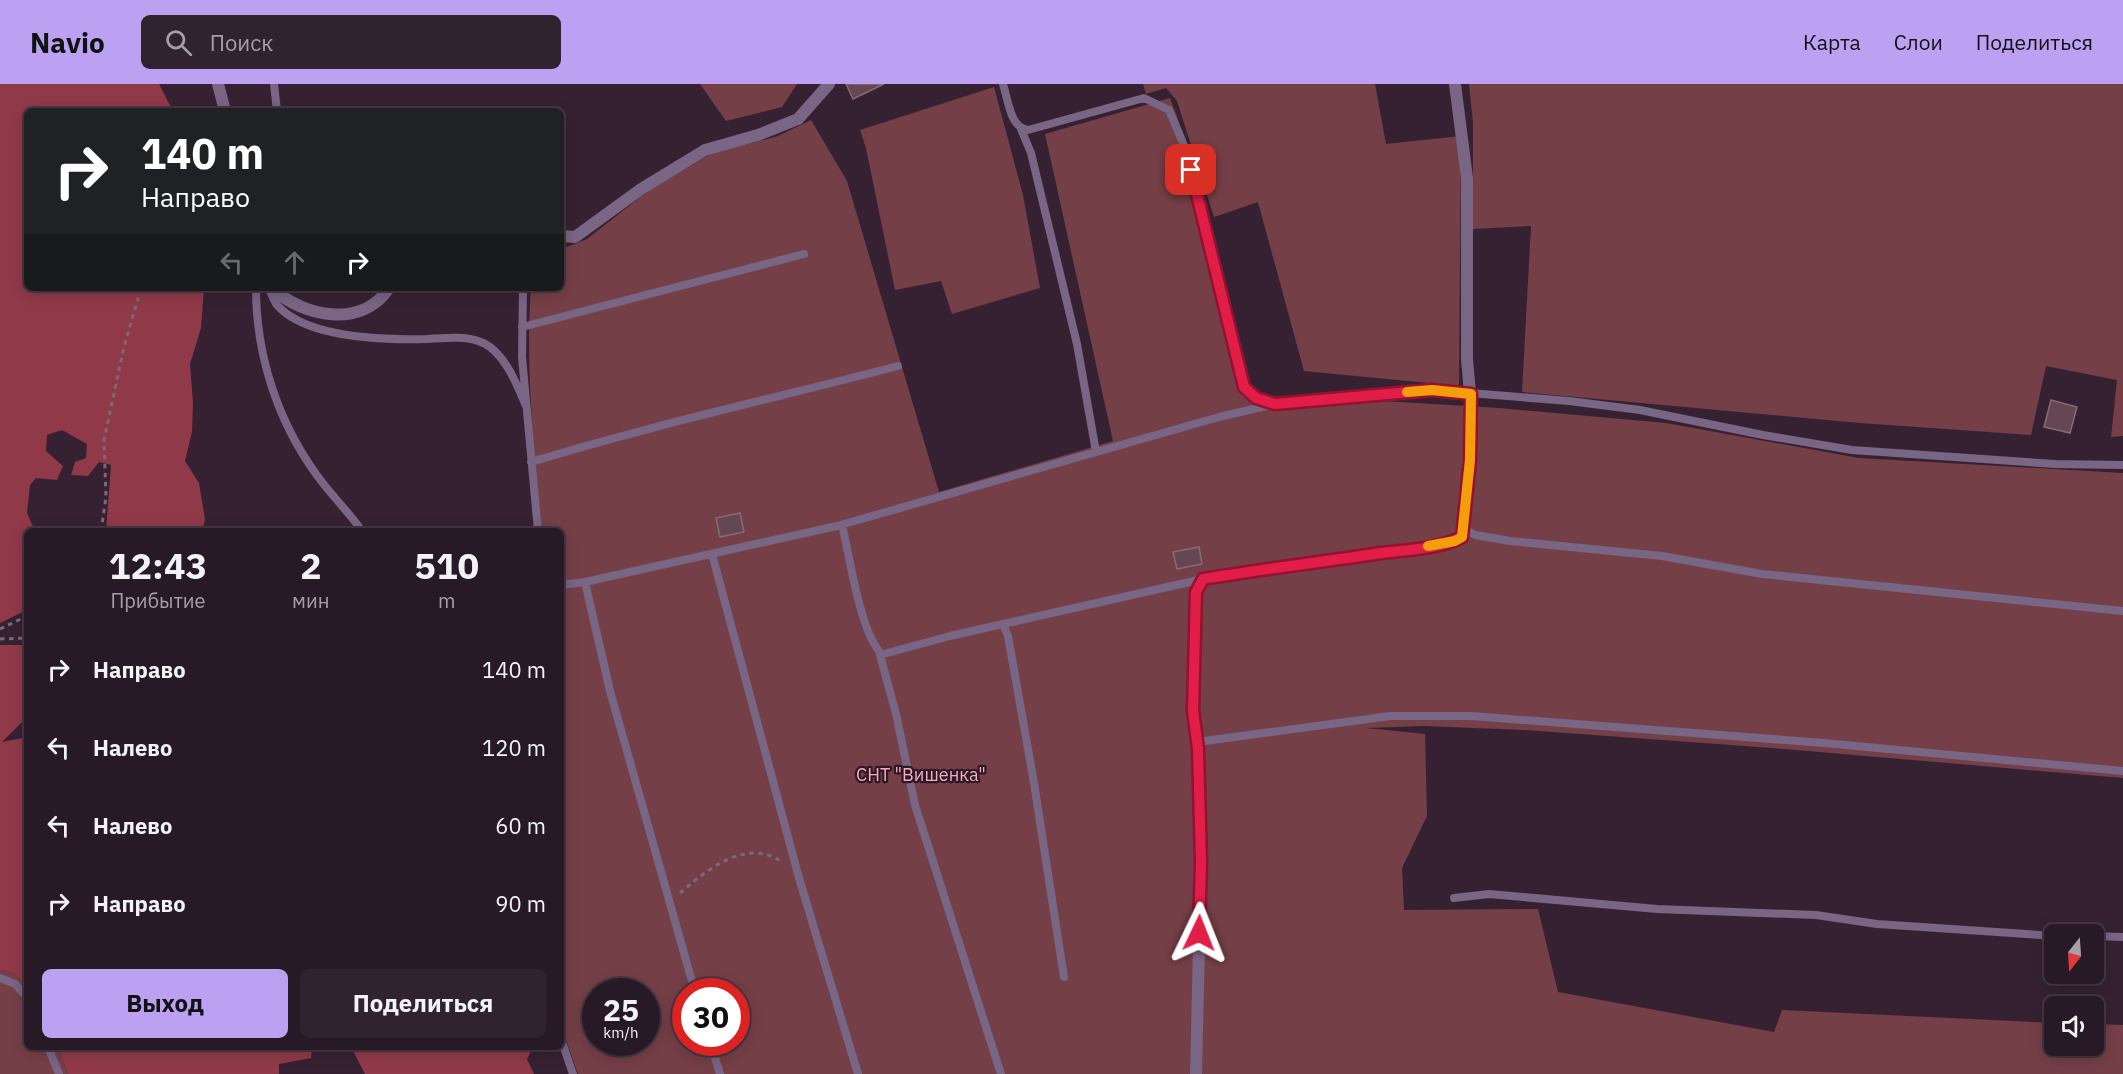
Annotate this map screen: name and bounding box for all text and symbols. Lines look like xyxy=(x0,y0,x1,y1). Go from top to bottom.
search box xyxy=(141,15,561,69)
text: Navio xyxy=(30,24,105,61)
icon: search xyxy=(162,26,195,59)
text: Поиск xyxy=(210,28,273,57)
text: Карта xyxy=(1803,28,1861,56)
text: Слои xyxy=(1894,28,1943,56)
text: Поделиться xyxy=(1976,28,2093,56)
text: 140 m xyxy=(141,126,264,181)
icon: right xyxy=(42,132,120,210)
pin xyxy=(1165,144,1216,195)
icon: arrive xyxy=(1174,153,1207,186)
text: Направо xyxy=(141,179,250,214)
icon: left xyxy=(215,246,248,279)
icon: ahead xyxy=(278,246,311,279)
icon: right xyxy=(341,246,374,279)
text: 12:43 xyxy=(109,542,207,589)
text: 2 xyxy=(300,542,322,589)
text: 510 xyxy=(414,542,479,589)
text: Прибытие xyxy=(110,587,206,614)
text: мин xyxy=(292,587,329,614)
text: m xyxy=(438,587,455,614)
icon: right xyxy=(42,653,75,686)
text: Направо xyxy=(93,655,186,684)
text: 140 m xyxy=(482,655,546,684)
icon: left xyxy=(42,731,75,764)
text: Налево xyxy=(93,733,172,762)
text: 120 m xyxy=(482,733,546,762)
park label: СНТ "Вишенка" xyxy=(856,763,986,786)
icon: left xyxy=(42,809,75,842)
text: Налево xyxy=(93,811,172,840)
text: 60 m xyxy=(495,811,546,840)
icon: right xyxy=(42,887,75,920)
text: Направо xyxy=(93,889,186,918)
text: 90 m xyxy=(495,889,546,918)
position arrow xyxy=(1167,901,1231,965)
north arrow xyxy=(2044,924,2104,984)
map controls xyxy=(2044,924,2104,1056)
button: Выход xyxy=(42,969,288,1038)
button: Поделиться xyxy=(300,969,546,1038)
speed limit sign: 30 xyxy=(672,978,750,1056)
text: 25 xyxy=(603,990,639,1029)
button: sound xyxy=(2044,996,2104,1056)
text: km/h xyxy=(603,1023,639,1042)

